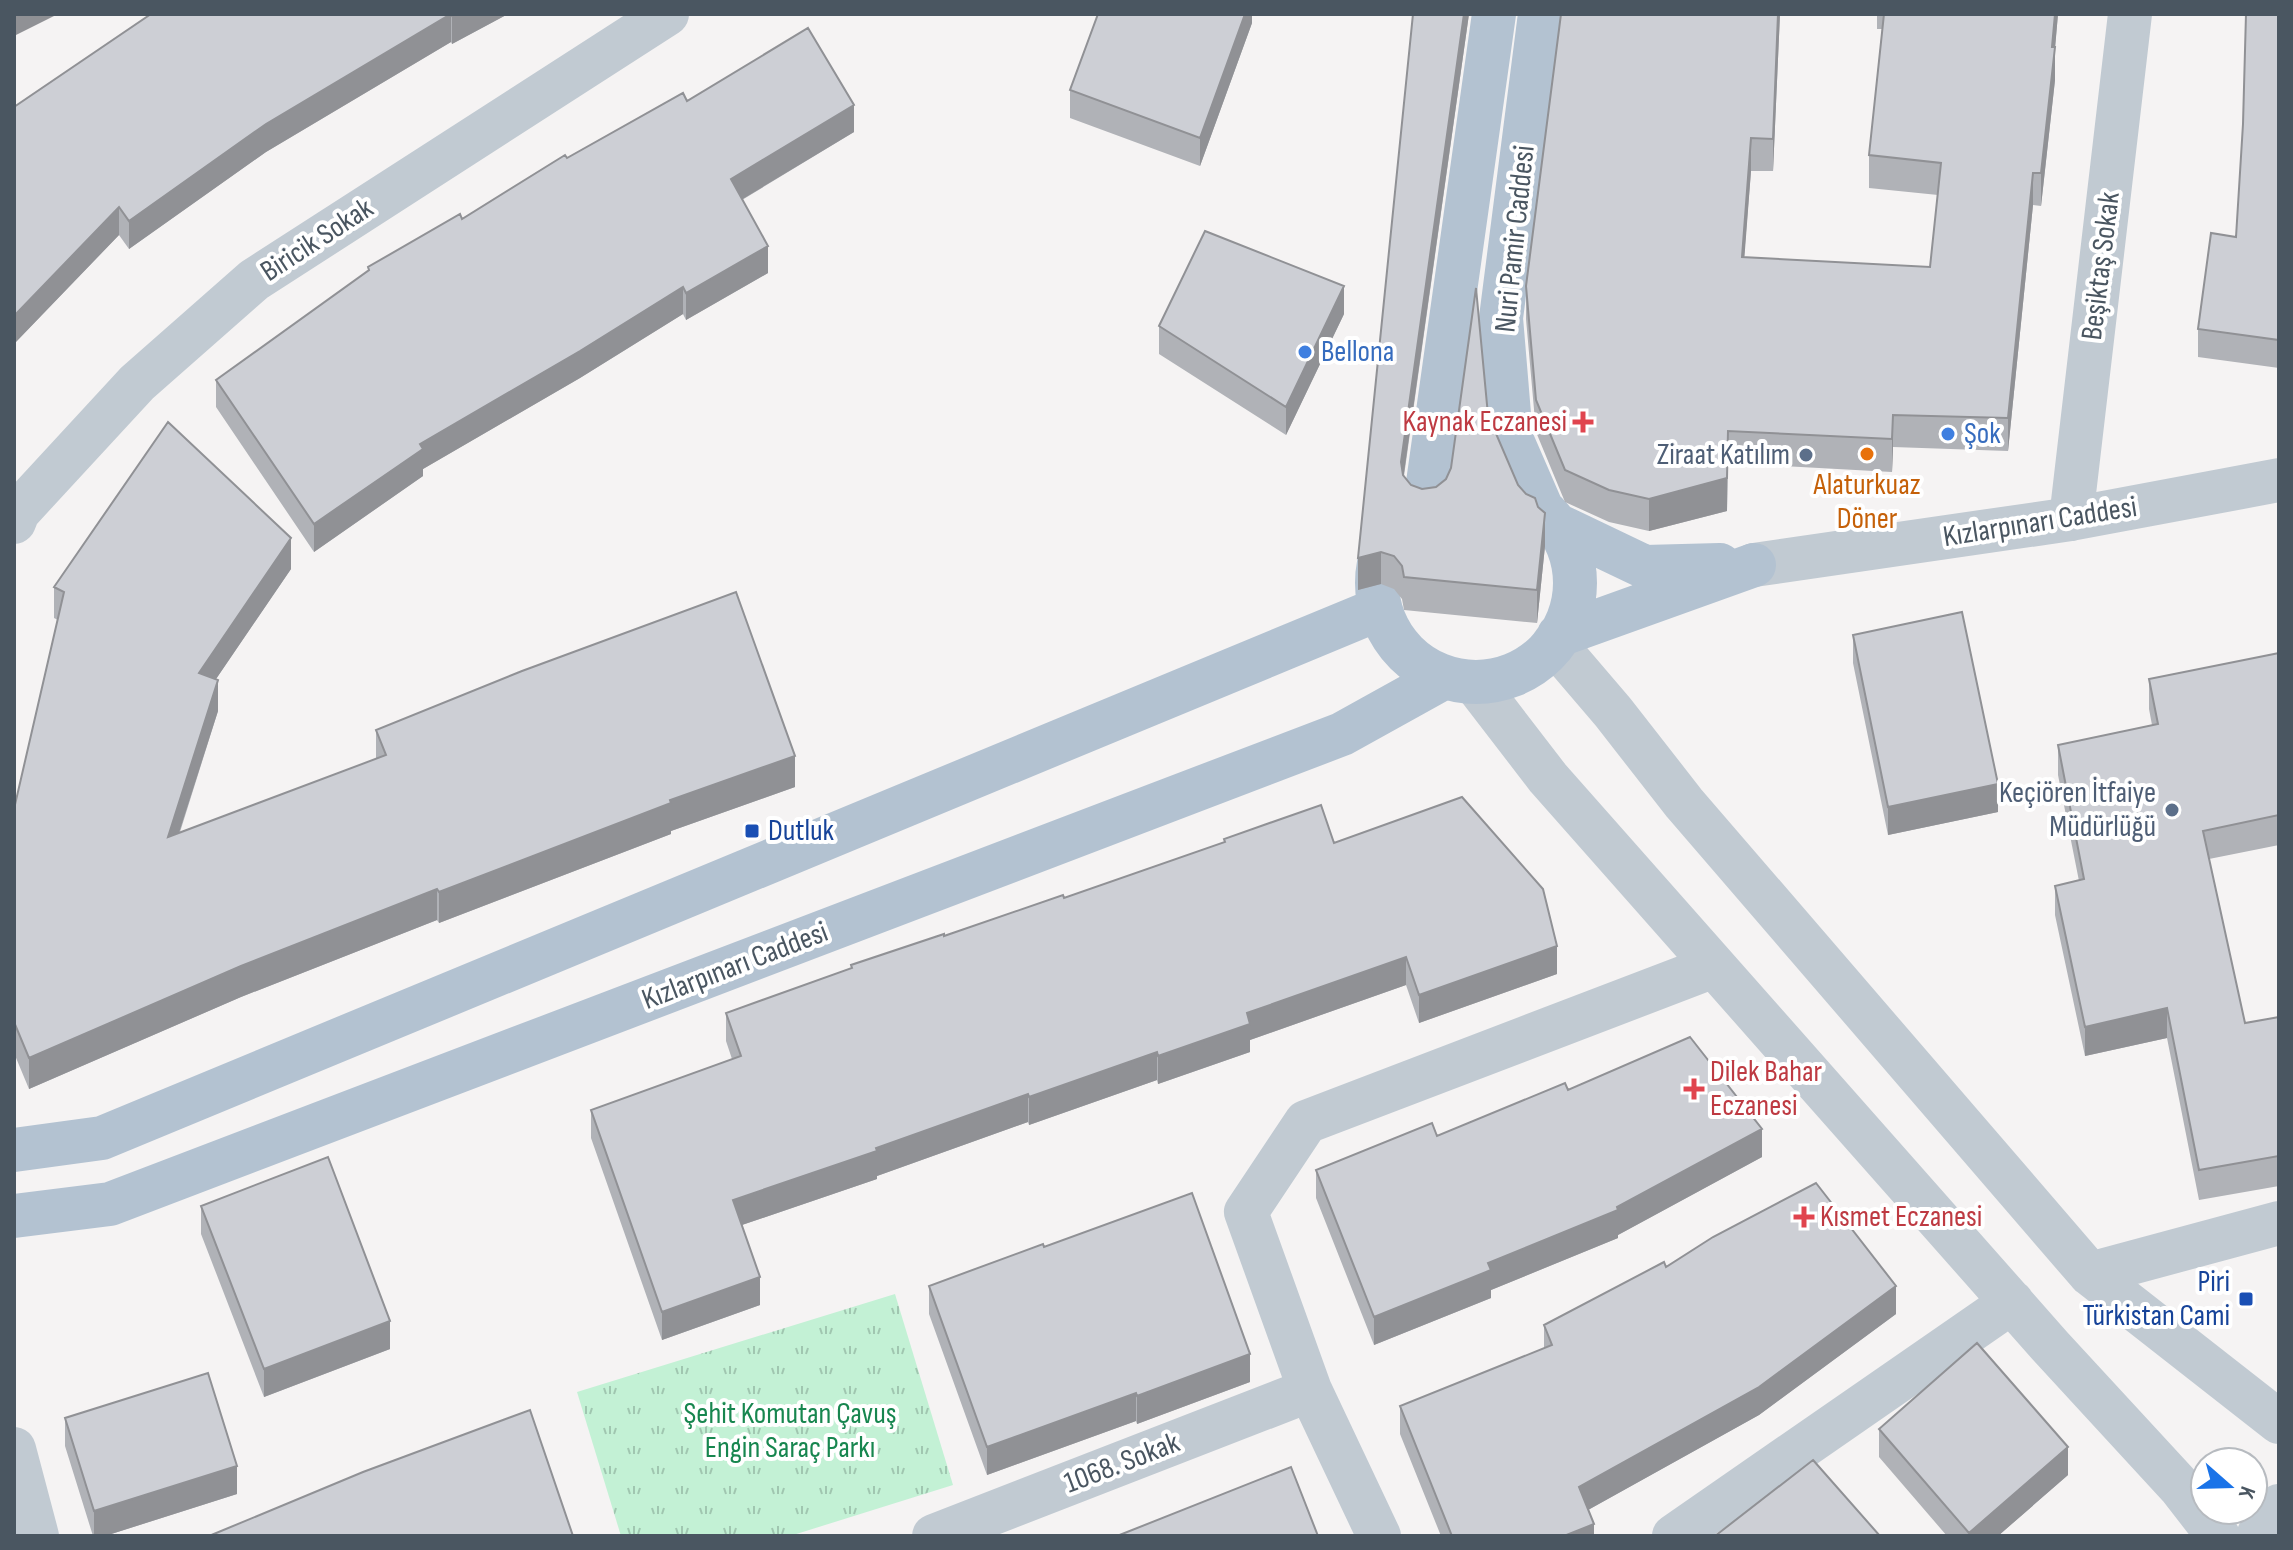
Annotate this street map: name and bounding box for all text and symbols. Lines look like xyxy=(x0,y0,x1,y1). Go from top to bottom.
street label: Nuri Pamir Caddesi xyxy=(1487,144,1543,334)
street label: Beşiktaş Sokak xyxy=(2074,189,2128,342)
street label: Biricik Sokak xyxy=(254,190,380,290)
place label: Bellona xyxy=(1321,334,1394,370)
marker: Bellona xyxy=(1296,343,1314,361)
place label: Kaynak Eczanesi xyxy=(1403,404,1567,440)
marker: Kaynak Eczanesi xyxy=(1574,413,1592,431)
place label: Şok xyxy=(1964,416,2001,452)
marker: Şok xyxy=(1939,425,1957,443)
place label: Ziraat Katılım xyxy=(1657,437,1790,473)
marker: Alaturkuaz Döner xyxy=(1858,445,1876,463)
marker: Ziraat Katılım xyxy=(1797,446,1815,464)
place label: Alaturkuaz Döner xyxy=(1813,467,1921,537)
street label: Kızlarpınarı Caddesi xyxy=(1940,489,2140,555)
place label: Keçiören İtfaiye Müdürlüğü xyxy=(1999,775,2156,845)
marker: Keçiören İtfaiye Müdürlüğü xyxy=(2163,801,2181,819)
place label: Dutluk xyxy=(768,813,835,849)
marker: Dutluk xyxy=(743,822,761,840)
street label: Kızlarpınarı Caddesi xyxy=(637,914,833,1018)
place label: Dilek Bahar Eczanesi xyxy=(1710,1054,1823,1124)
marker: Dilek Bahar Eczanesi xyxy=(1685,1080,1703,1098)
place label: Kısmet Eczanesi xyxy=(1820,1199,1982,1235)
marker: Kısmet Eczanesi xyxy=(1795,1208,1813,1226)
place label: Piri Türkistan Cami xyxy=(2082,1264,2230,1334)
marker: Piri Türkistan Cami xyxy=(2237,1290,2255,1308)
park label: Şehit Komutan Çavuş Engin Saraç Parkı xyxy=(684,1396,897,1466)
street label: 1068. Sokak xyxy=(1059,1424,1185,1501)
north arrow xyxy=(2189,1446,2269,1526)
text: K xyxy=(2232,1483,2261,1502)

